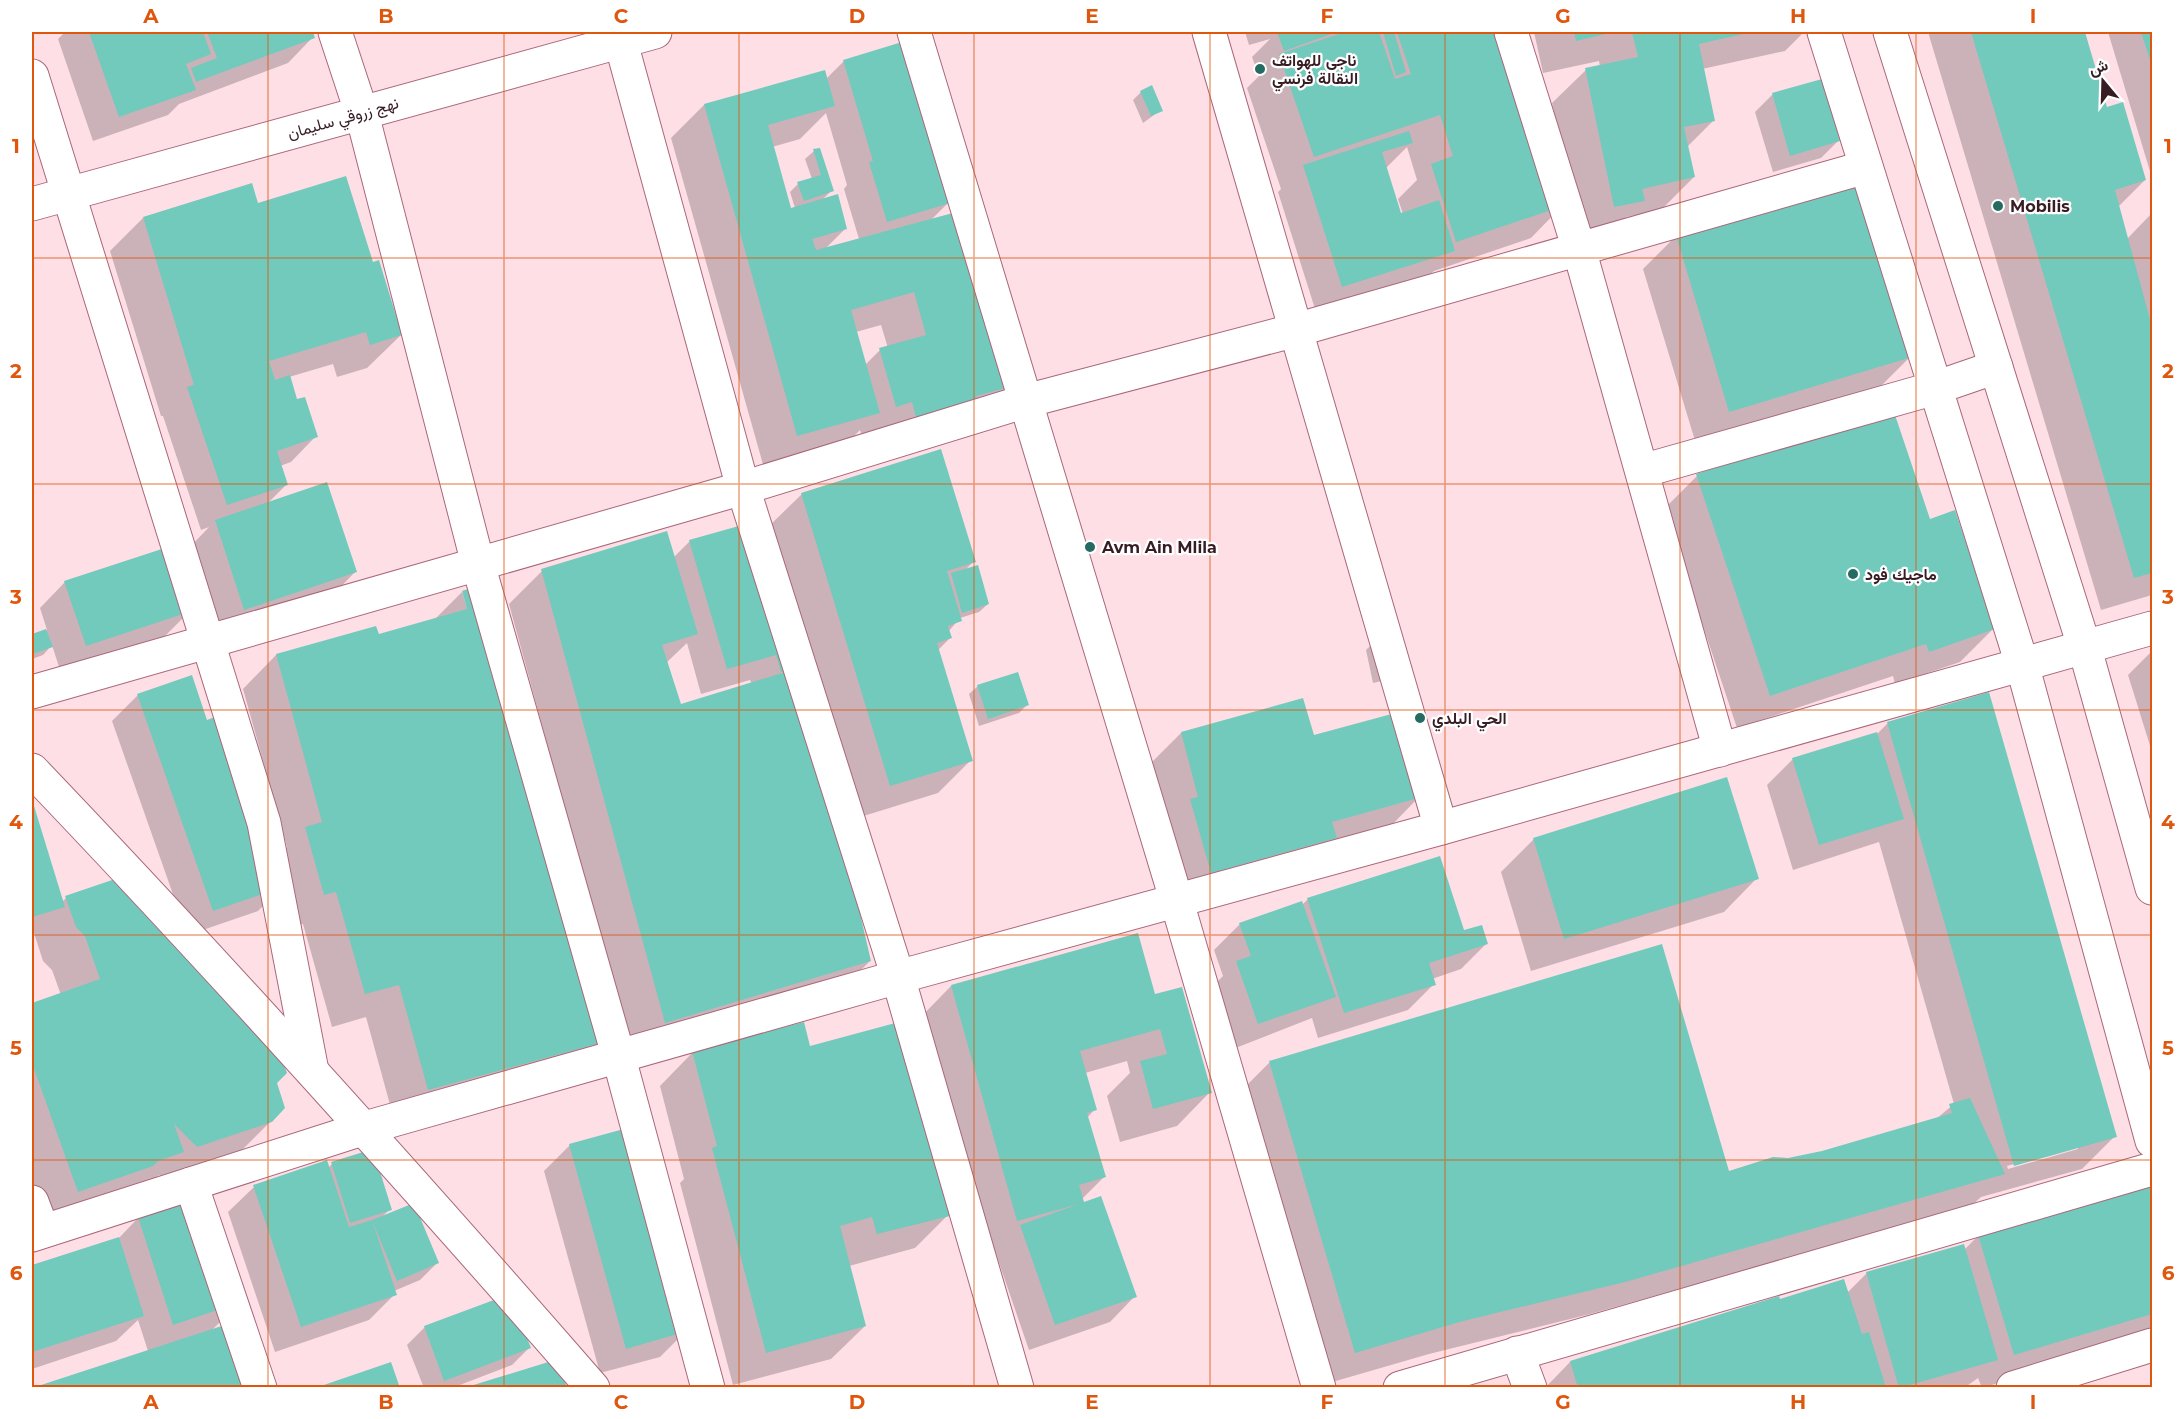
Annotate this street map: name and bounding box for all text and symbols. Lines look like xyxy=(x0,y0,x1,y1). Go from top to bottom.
text: A xyxy=(142,4,159,28)
text: B xyxy=(378,4,394,28)
text: C xyxy=(614,4,629,28)
text: D xyxy=(849,4,865,28)
text: E xyxy=(1085,4,1099,28)
text: F xyxy=(1321,4,1334,28)
text: G xyxy=(1555,4,1571,28)
text: H xyxy=(1790,4,1806,28)
text: I xyxy=(2030,4,2036,28)
place label: ناجي للهواتف النقالة فرنسي xyxy=(1272,51,1358,92)
north arrow xyxy=(2073,51,2133,111)
text: ش xyxy=(2086,55,2110,79)
marker: ناجي للهواتف النقالة فرنسي xyxy=(1253,62,1267,76)
street label: نهج زروقي سليمان xyxy=(285,93,402,147)
text: 1 xyxy=(12,134,20,158)
text: 1 xyxy=(2164,134,2172,158)
place label: Mobilis xyxy=(2010,197,2070,216)
marker: Mobilis xyxy=(1991,199,2005,213)
text: 2 xyxy=(10,359,22,383)
text: 2 xyxy=(2162,359,2174,383)
place label: Avm Ain Mlila xyxy=(1101,538,1217,557)
marker: Avm Ain Mlila xyxy=(1083,540,1097,554)
place label: ماجيك فود xyxy=(1865,565,1937,585)
marker: ماجيك فود xyxy=(1846,567,1860,581)
text: 3 xyxy=(9,585,22,609)
text: 3 xyxy=(2161,585,2174,609)
place label: الحي البلدي xyxy=(1432,709,1507,732)
marker: الحي البلدي xyxy=(1413,711,1427,725)
text: 4 xyxy=(9,810,23,834)
text: 4 xyxy=(2161,810,2175,834)
text: 5 xyxy=(10,1036,22,1060)
text: 5 xyxy=(2162,1036,2174,1060)
text: 6 xyxy=(10,1261,23,1285)
text: 6 xyxy=(2162,1261,2175,1285)
text: A xyxy=(142,1390,159,1414)
text: B xyxy=(378,1390,394,1414)
text: C xyxy=(614,1390,629,1414)
text: D xyxy=(849,1390,865,1414)
text: E xyxy=(1085,1390,1099,1414)
text: F xyxy=(1321,1390,1334,1414)
text: G xyxy=(1555,1390,1571,1414)
text: H xyxy=(1790,1390,1806,1414)
text: I xyxy=(2030,1390,2036,1414)

